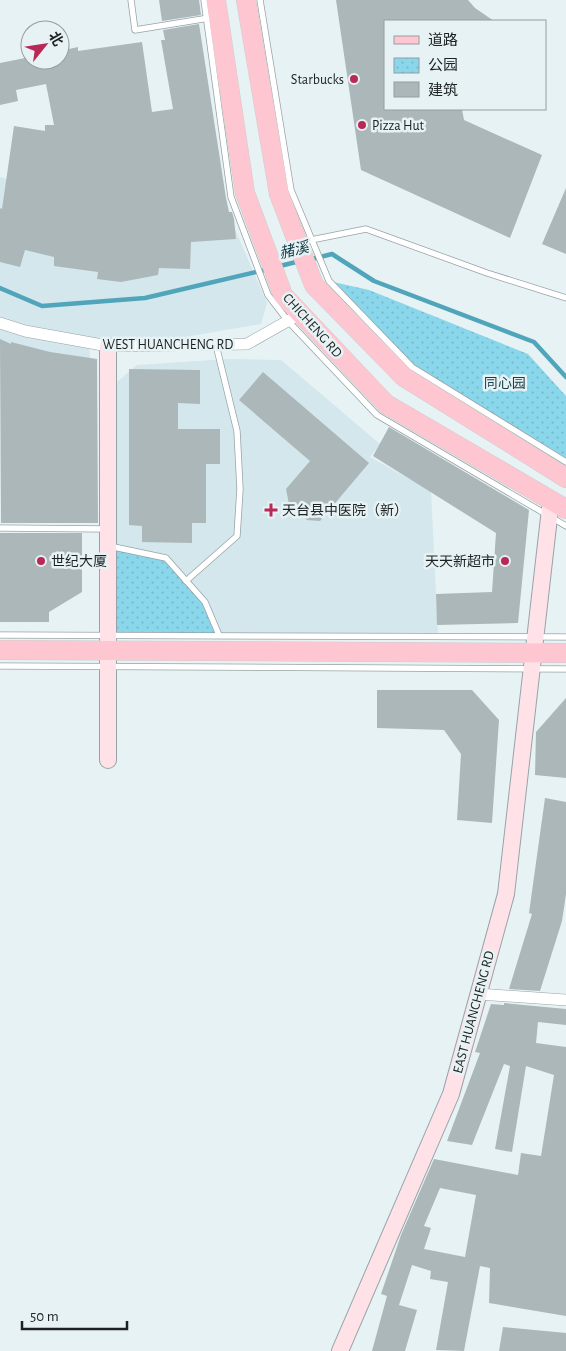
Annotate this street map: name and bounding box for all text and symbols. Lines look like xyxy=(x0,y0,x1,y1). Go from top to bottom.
north arrow xyxy=(20,20,70,70)
legend xyxy=(384,20,546,110)
text: 北 xyxy=(46,29,66,49)
text: 道路 xyxy=(428,32,458,48)
text: 公园 xyxy=(428,57,458,73)
place label: Starbucks xyxy=(291,73,344,87)
marker: Starbucks xyxy=(348,73,360,85)
text: 建筑 xyxy=(428,82,458,98)
marker: Pizza Hut xyxy=(356,119,368,131)
place label: Pizza Hut xyxy=(372,119,425,133)
water label: 赭溪 xyxy=(278,238,312,261)
street label: CHICHENG RD xyxy=(280,291,345,360)
street label: WEST HUANCHENG RD xyxy=(103,338,233,352)
park label: 同心园 xyxy=(484,376,526,391)
marker: 天台县中医院（新） xyxy=(264,503,278,517)
place label: 天台县中医院（新） xyxy=(282,503,408,518)
place label: 世纪大厦 xyxy=(51,554,107,569)
place label: 天天新超市 xyxy=(425,554,495,569)
marker: 世纪大厦 xyxy=(35,555,47,567)
marker: 天天新超市 xyxy=(499,555,511,567)
street label: EAST HUANCHENG RD xyxy=(451,949,497,1075)
scale bar xyxy=(22,1298,128,1330)
text: 50 m xyxy=(30,1309,59,1324)

